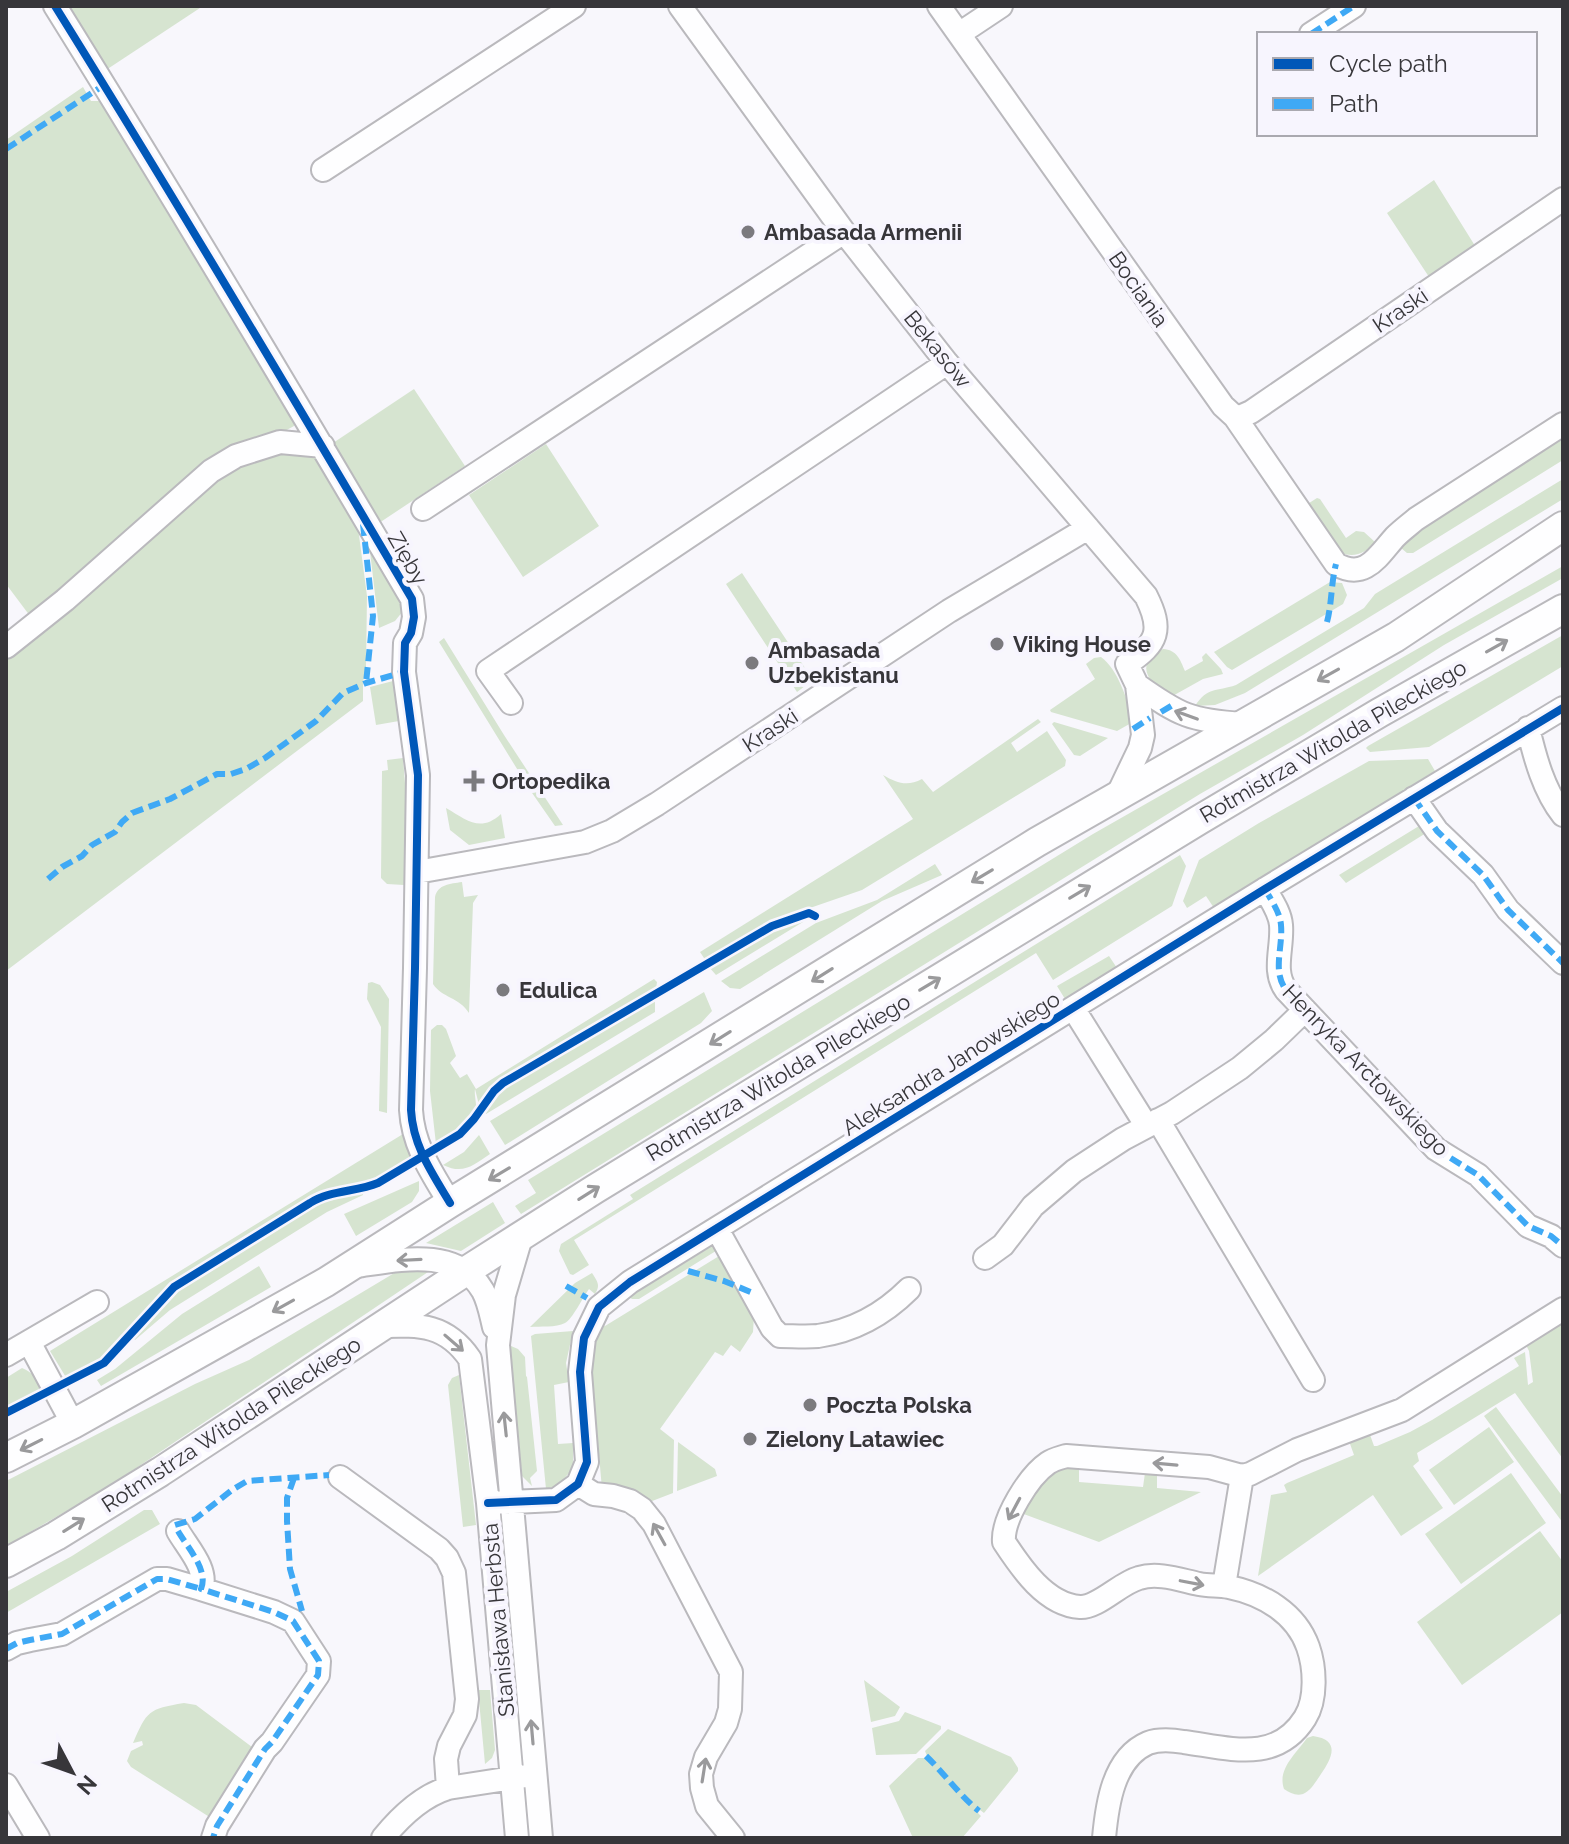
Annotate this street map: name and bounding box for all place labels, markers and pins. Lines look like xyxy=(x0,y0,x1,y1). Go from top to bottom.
place label: Ambasada Armenii xyxy=(764,219,962,245)
marker: Ambasada Armenii xyxy=(739,223,757,241)
place label: Viking House xyxy=(1013,631,1151,657)
marker: Viking House xyxy=(988,635,1006,653)
place label: Ambasada Uzbekistanu xyxy=(768,637,899,688)
marker: Ambasada Uzbekistanu xyxy=(743,654,761,672)
place label: Ortopedika xyxy=(492,768,610,794)
marker: Ortopedika xyxy=(463,770,485,792)
place label: Edulica xyxy=(519,977,597,1003)
marker: Edulica xyxy=(494,981,512,999)
place label: Poczta Polska xyxy=(826,1392,972,1418)
marker: Poczta Polska xyxy=(801,1396,819,1414)
place label: Zielony Latawiec xyxy=(766,1426,944,1452)
marker: Zielony Latawiec xyxy=(741,1430,759,1448)

